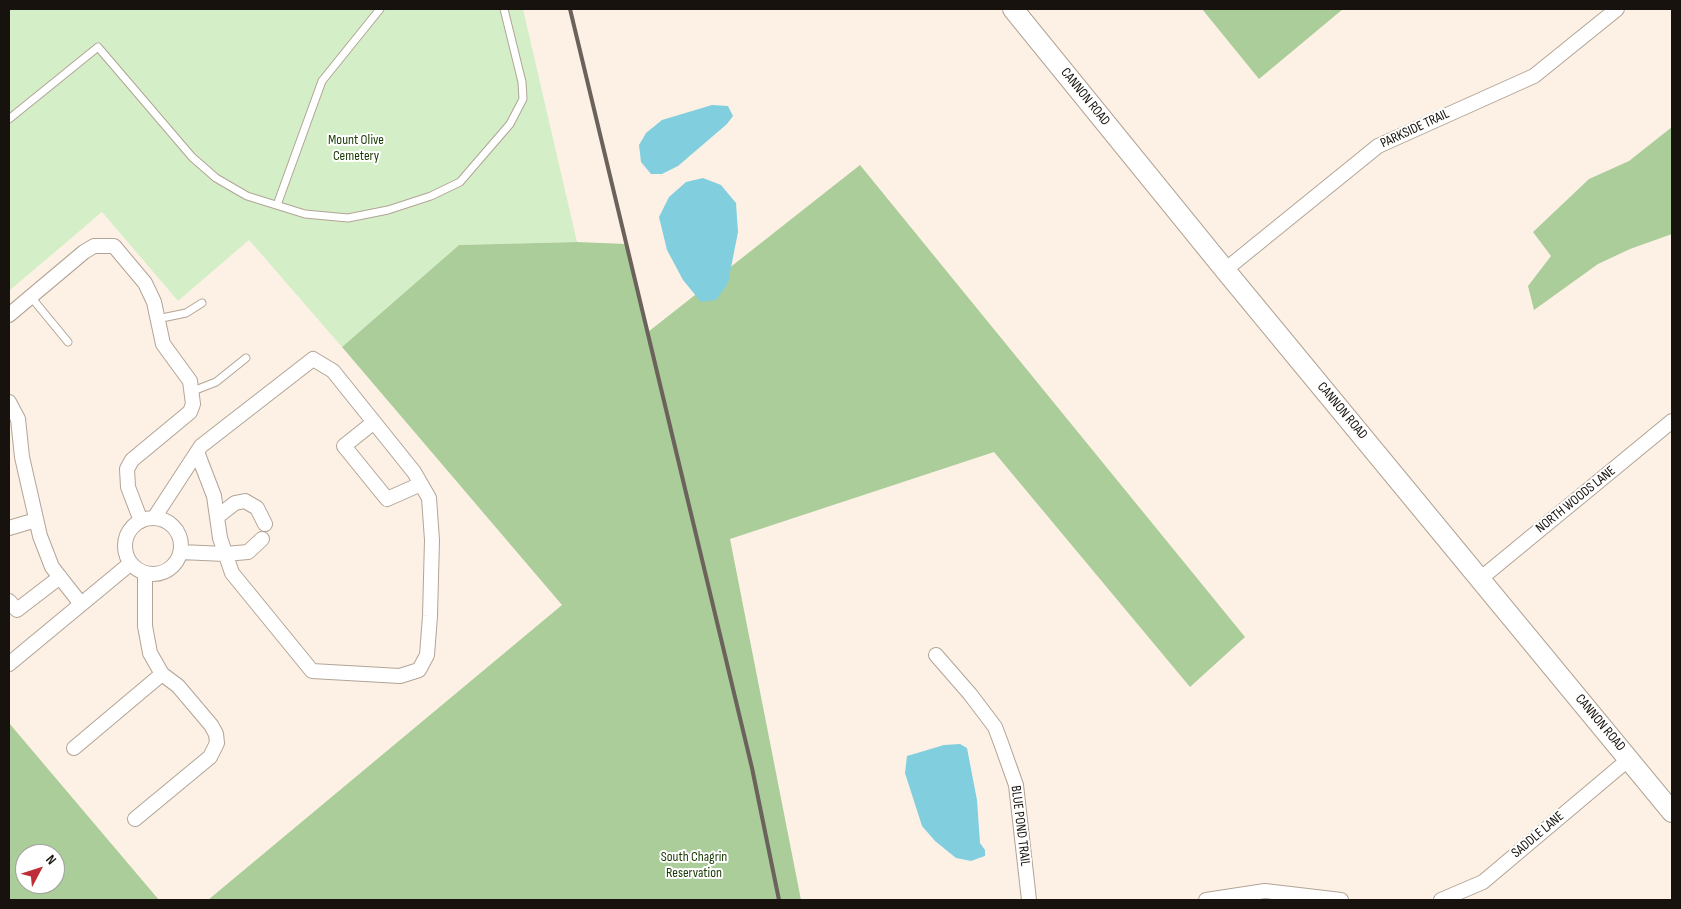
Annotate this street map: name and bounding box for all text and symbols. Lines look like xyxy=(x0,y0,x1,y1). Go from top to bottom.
street label: CANNON ROAD xyxy=(1057,65,1113,129)
street label: PARKSIDE TRAIL xyxy=(1378,106,1452,152)
park label: Mount Olive Cemetery xyxy=(328,132,384,164)
street label: CANNON ROAD xyxy=(1313,379,1371,443)
street label: NORTH WOODS LANE xyxy=(1533,463,1619,537)
street label: CANNON ROAD xyxy=(1571,691,1629,755)
street label: BLUE POND TRAIL xyxy=(1007,785,1033,867)
street label: SADDLE LANE xyxy=(1508,808,1568,862)
north arrow xyxy=(15,844,65,894)
park label: South Chagrin Reservation xyxy=(661,849,727,882)
text: N xyxy=(42,851,60,868)

